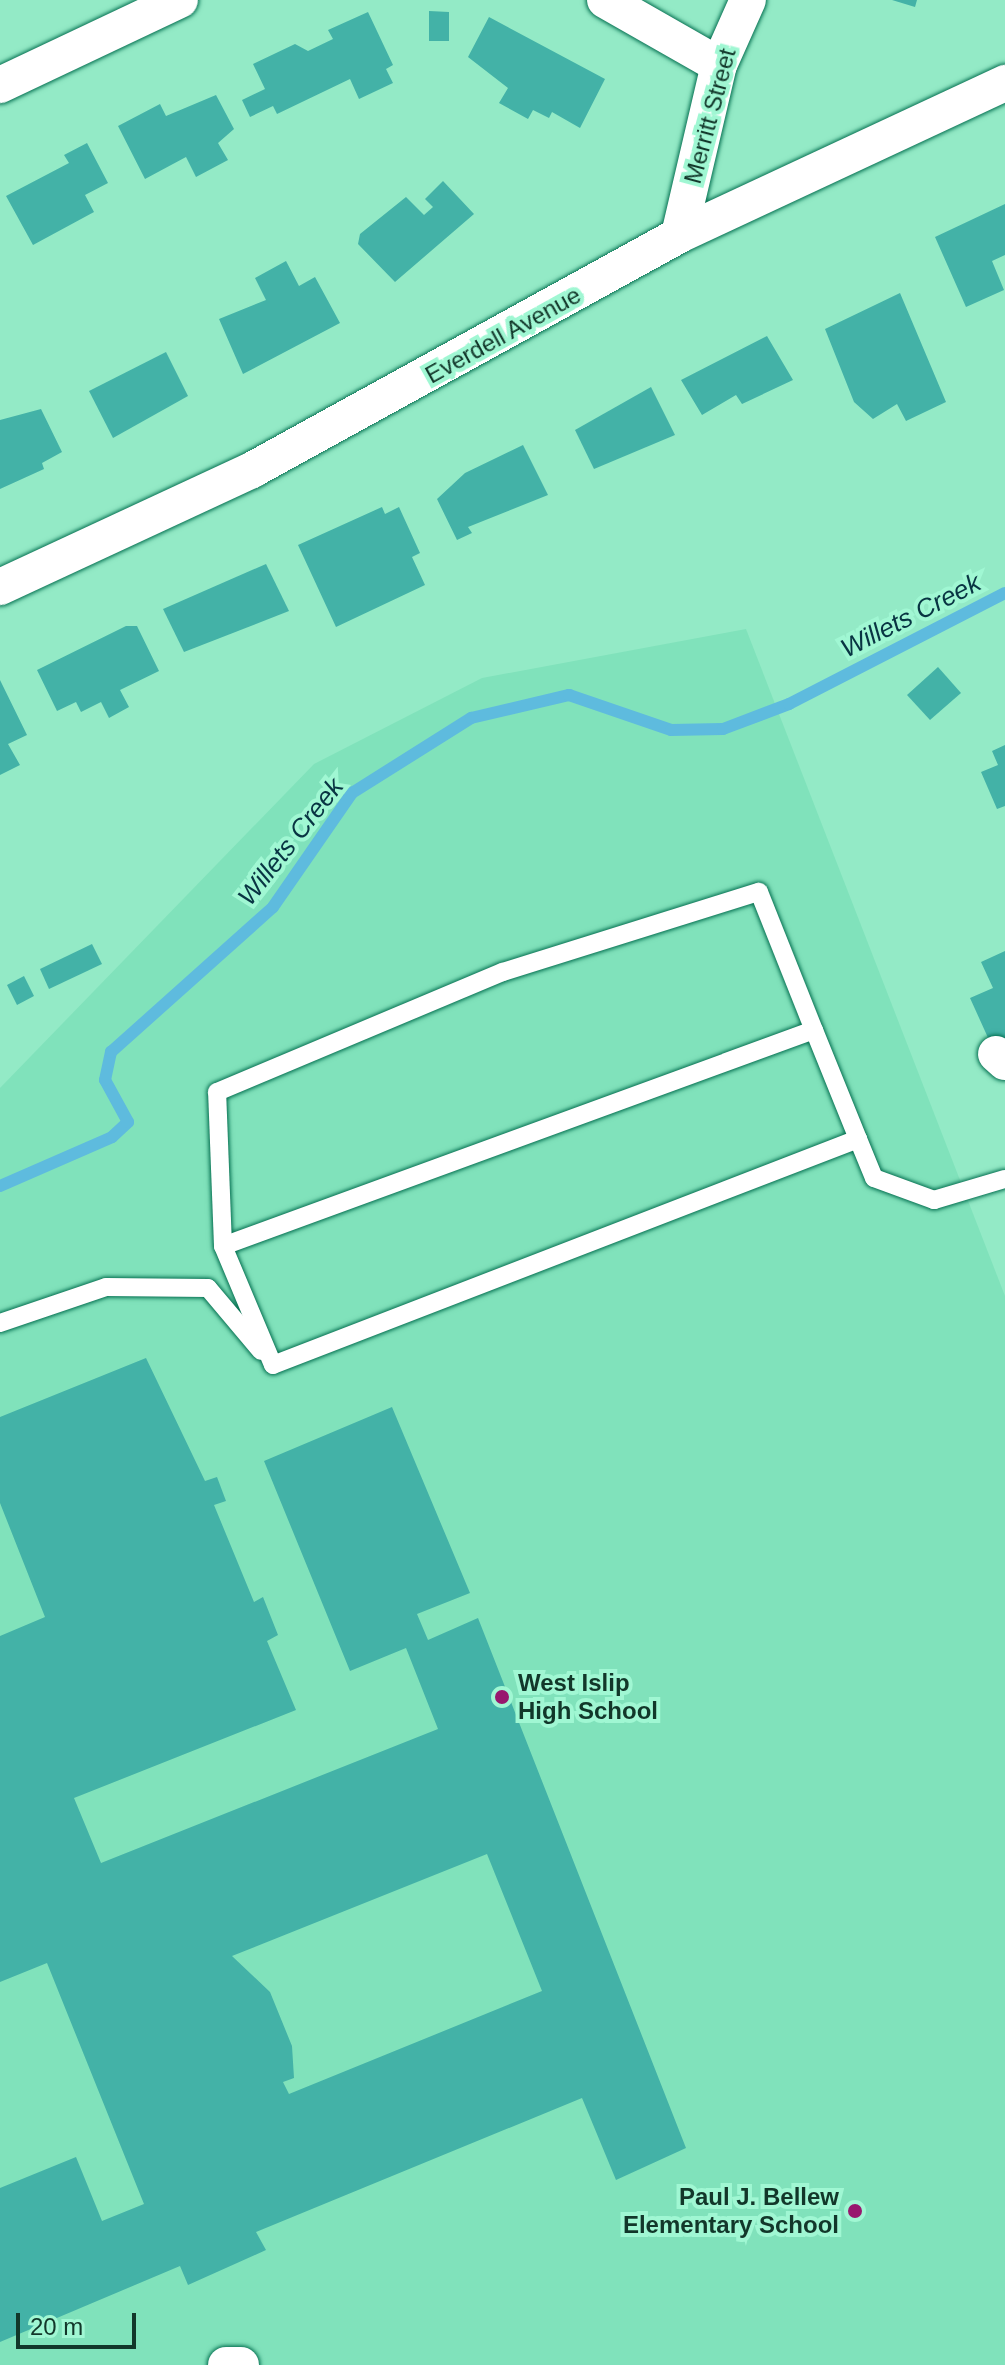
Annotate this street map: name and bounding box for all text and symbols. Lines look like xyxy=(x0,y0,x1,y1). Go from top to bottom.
street label: Merritt Street xyxy=(678,45,742,187)
street label: Everdell Avenue xyxy=(420,280,586,390)
water label: Willets Creek xyxy=(836,567,986,665)
water label: Willets Creek xyxy=(232,772,350,912)
place label: West Islip High School xyxy=(518,1669,658,1725)
marker: West Islip High School xyxy=(493,1688,511,1706)
place label: Paul J. Bellew Elementary School xyxy=(623,2183,839,2239)
marker: Paul J. Bellew Elementary School xyxy=(846,2202,864,2220)
scale bar xyxy=(20,2297,140,2347)
text: 20 m xyxy=(30,2313,83,2340)

